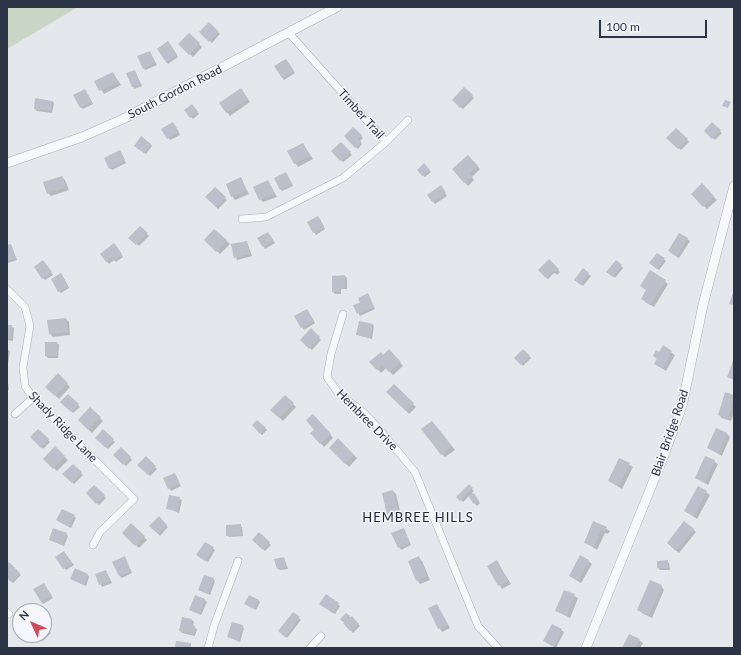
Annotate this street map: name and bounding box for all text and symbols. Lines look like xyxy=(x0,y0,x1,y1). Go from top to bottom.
scale bar xyxy=(601,12,709,38)
text: 100 m xyxy=(606,19,640,34)
street label: South Gordon Road xyxy=(126,62,224,122)
street label: Timber Trail xyxy=(335,86,387,142)
street label: Hembree Drive xyxy=(333,386,401,454)
street label: Blair Bridge Road xyxy=(648,388,692,478)
street label: Shady Ridge Lane xyxy=(26,389,100,465)
district label: HEMBREE HILLS xyxy=(362,510,474,526)
north arrow xyxy=(12,603,52,643)
text: N xyxy=(16,607,31,623)

